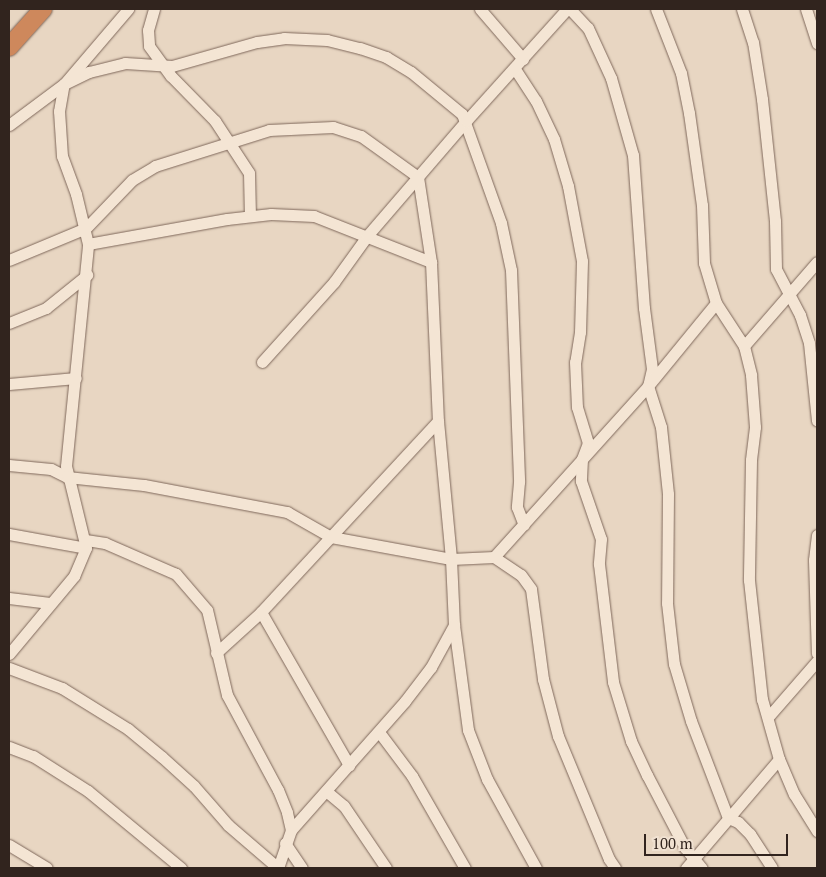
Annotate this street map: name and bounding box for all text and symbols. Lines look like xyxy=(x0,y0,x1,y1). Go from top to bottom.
scale bar xyxy=(646,824,790,856)
text: 100 m xyxy=(652,833,693,853)

